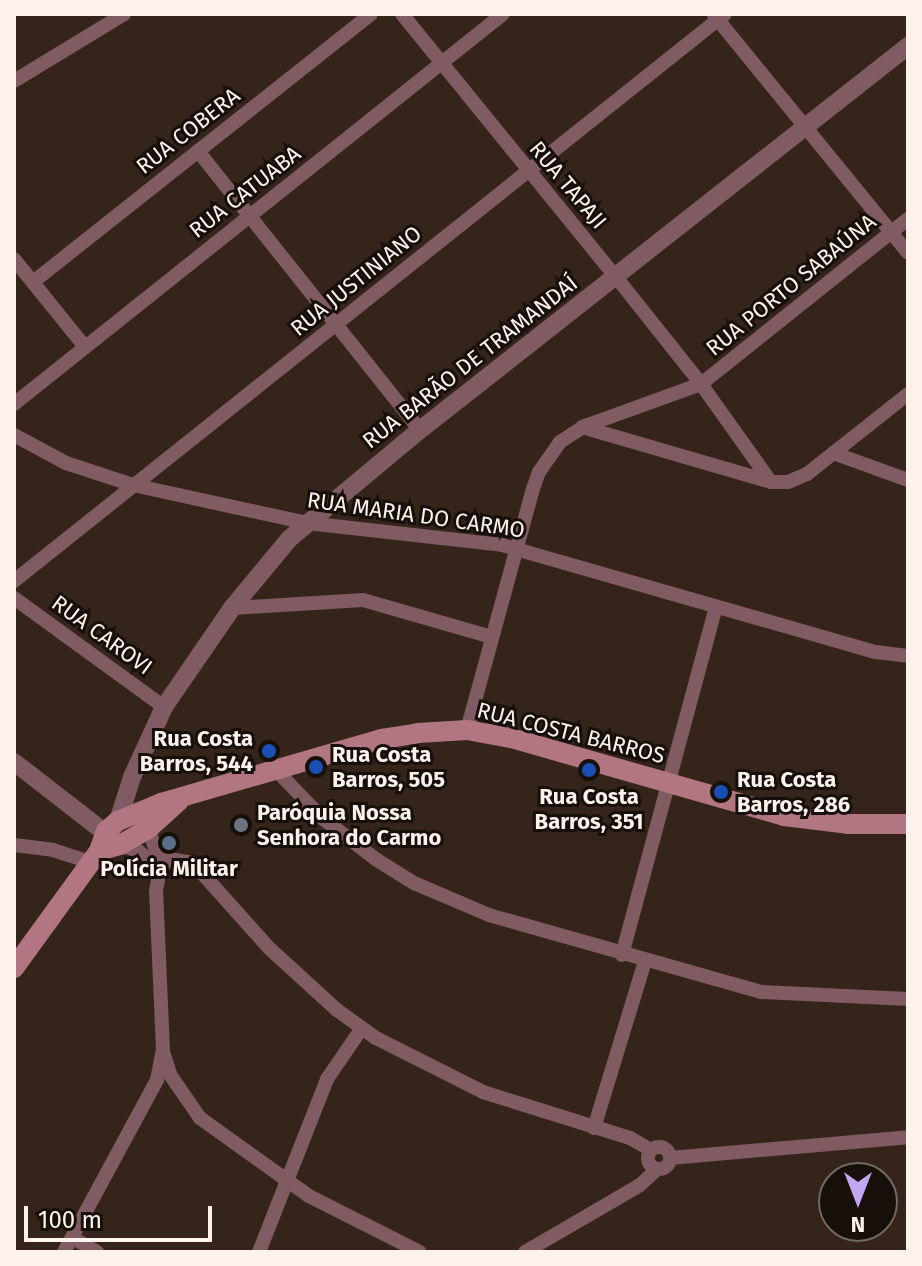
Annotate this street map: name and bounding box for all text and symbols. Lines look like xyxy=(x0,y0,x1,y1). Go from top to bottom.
street label: RUA COBERA xyxy=(131,82,245,180)
street label: RUA TAPAJI xyxy=(524,136,612,234)
street label: RUA CATUABA xyxy=(184,140,306,244)
street label: RUA PORTO SABAÚNA xyxy=(701,208,881,362)
street label: RUA JUSTINIANO xyxy=(285,220,427,342)
street label: RUA BARÃO DE TRAMANDAÍ xyxy=(357,270,583,454)
street label: RUA MARIA DO CARMO xyxy=(305,487,527,543)
street label: RUA CAROVI xyxy=(47,590,157,680)
street label: RUA COSTA BARROS xyxy=(474,697,668,769)
place label: Rua Costa Barros, 544 xyxy=(140,725,253,776)
place label: Rua Costa Barros, 505 xyxy=(332,741,445,792)
marker: Rua Costa Barros, 544 xyxy=(260,742,278,760)
marker: Rua Costa Barros, 505 xyxy=(307,758,325,776)
marker: Rua Costa Barros, 351 xyxy=(580,761,598,779)
place label: Rua Costa Barros, 286 xyxy=(737,766,850,818)
place label: Rua Costa Barros, 351 xyxy=(535,783,643,834)
marker: Rua Costa Barros, 286 xyxy=(712,783,730,801)
place label: Paróquia Nossa Senhora do Carmo xyxy=(257,799,441,850)
marker: Paróquia Nossa Senhora do Carmo xyxy=(232,816,250,834)
marker: Polícia Militar xyxy=(160,834,178,852)
place label: Polícia Militar xyxy=(100,856,238,882)
north arrow xyxy=(818,1162,898,1242)
scale bar xyxy=(28,1190,216,1240)
text: 100 m xyxy=(38,1206,102,1234)
text: N xyxy=(851,1211,865,1238)

